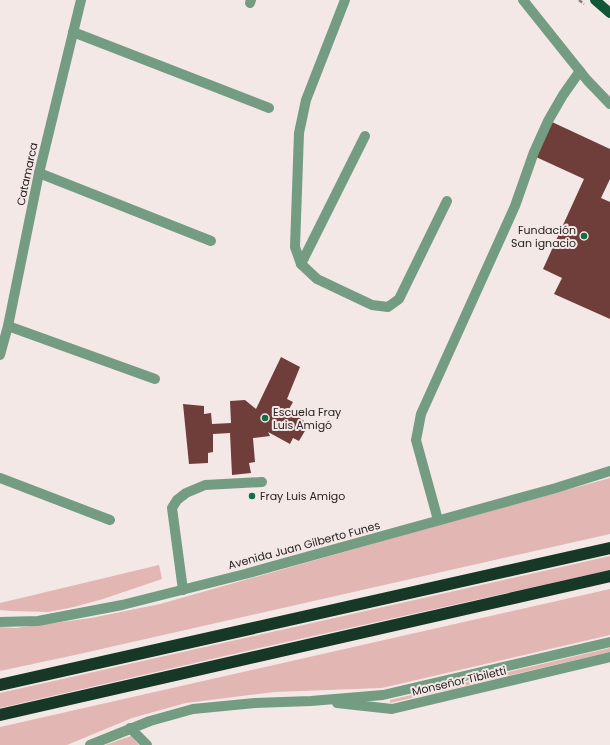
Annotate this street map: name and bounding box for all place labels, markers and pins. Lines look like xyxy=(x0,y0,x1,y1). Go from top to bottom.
place label: Fundación San ignacio xyxy=(511,222,576,251)
marker: Fundación San ignacio xyxy=(579,231,589,241)
place label: Escuela Fray Luis Amigó xyxy=(273,404,342,433)
marker: Escuela Fray Luis Amigó xyxy=(260,413,270,423)
place label: Fray Luis Amigo xyxy=(260,488,345,504)
marker: Fray Luis Amigo xyxy=(247,491,257,501)

